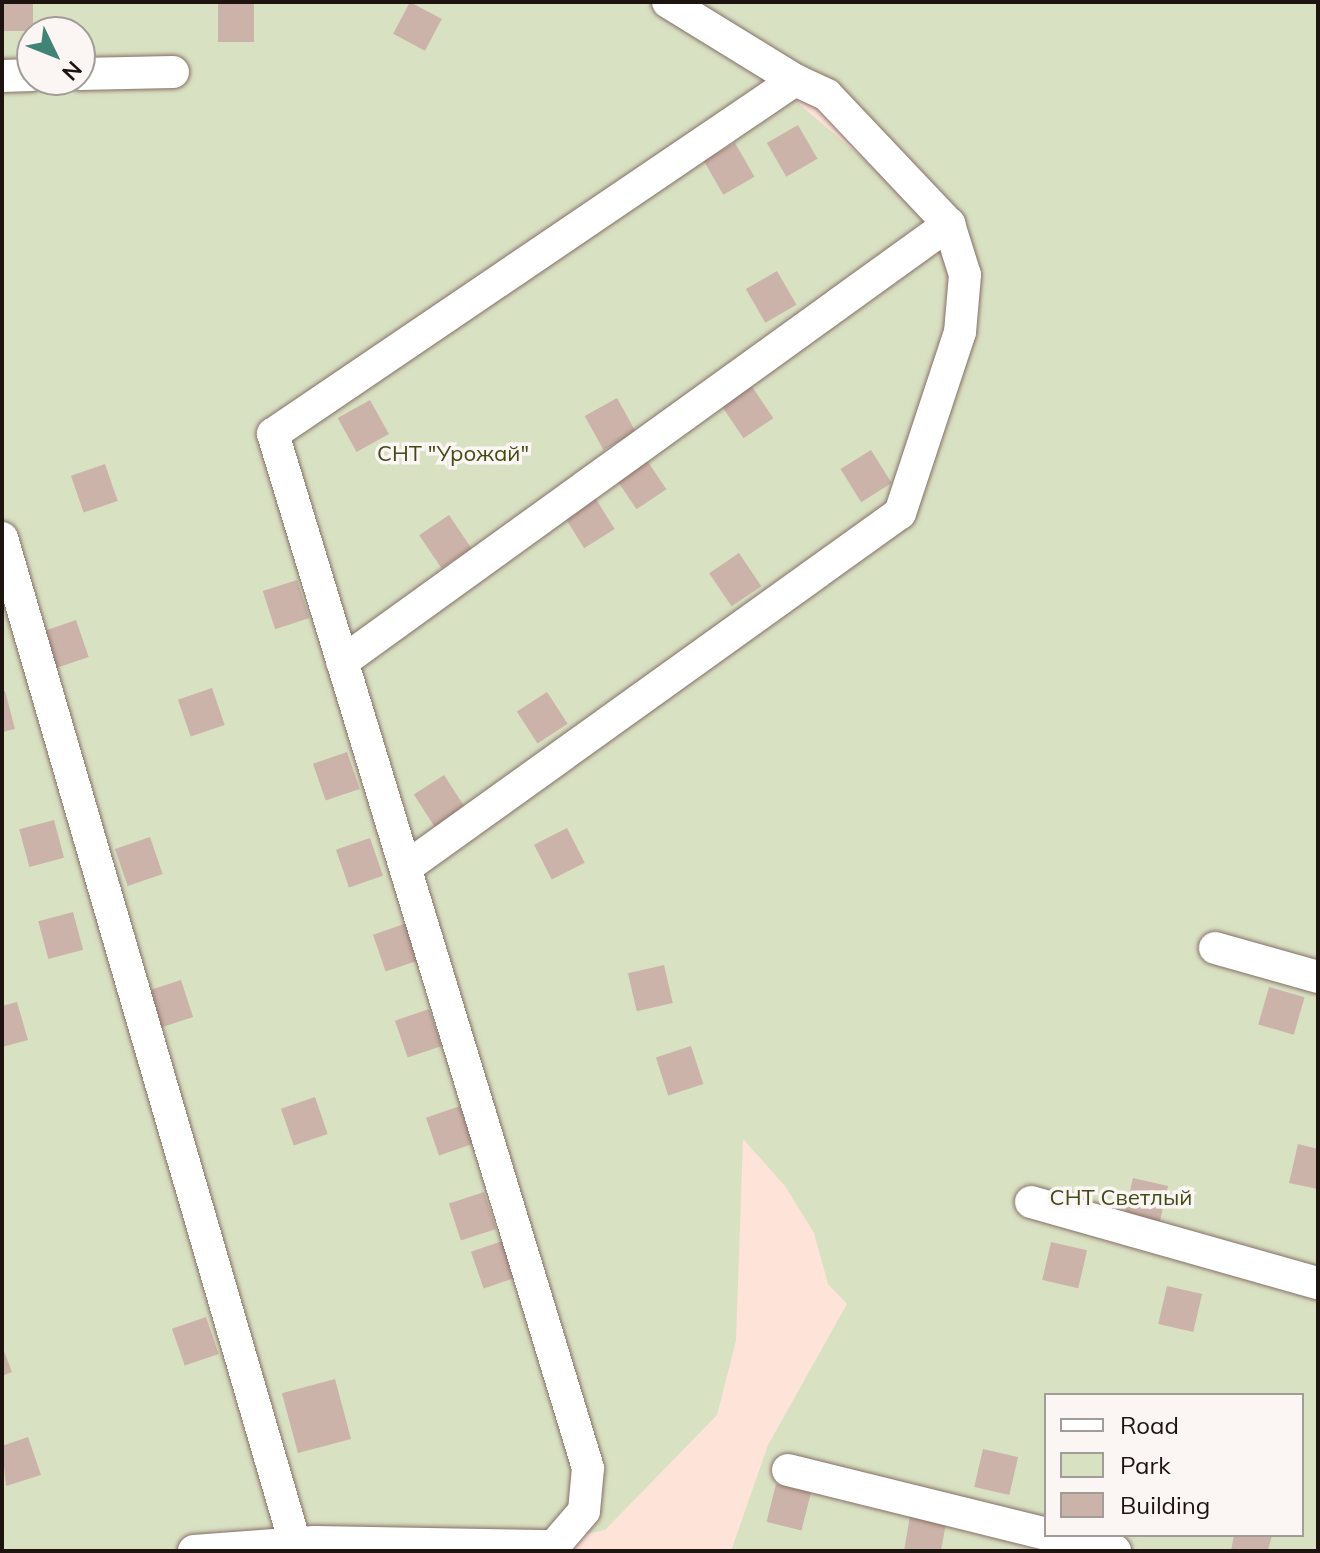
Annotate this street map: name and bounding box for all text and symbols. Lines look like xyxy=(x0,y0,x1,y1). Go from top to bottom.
north arrow xyxy=(16,16,96,96)
text: N xyxy=(56,55,88,87)
park label: СНТ "Урожай" xyxy=(377,441,529,467)
park label: СНТ Светлый xyxy=(1050,1185,1192,1211)
legend xyxy=(1044,1393,1304,1537)
text: Road xyxy=(1120,1410,1179,1440)
text: Park xyxy=(1120,1450,1171,1480)
text: Building xyxy=(1120,1490,1210,1520)

